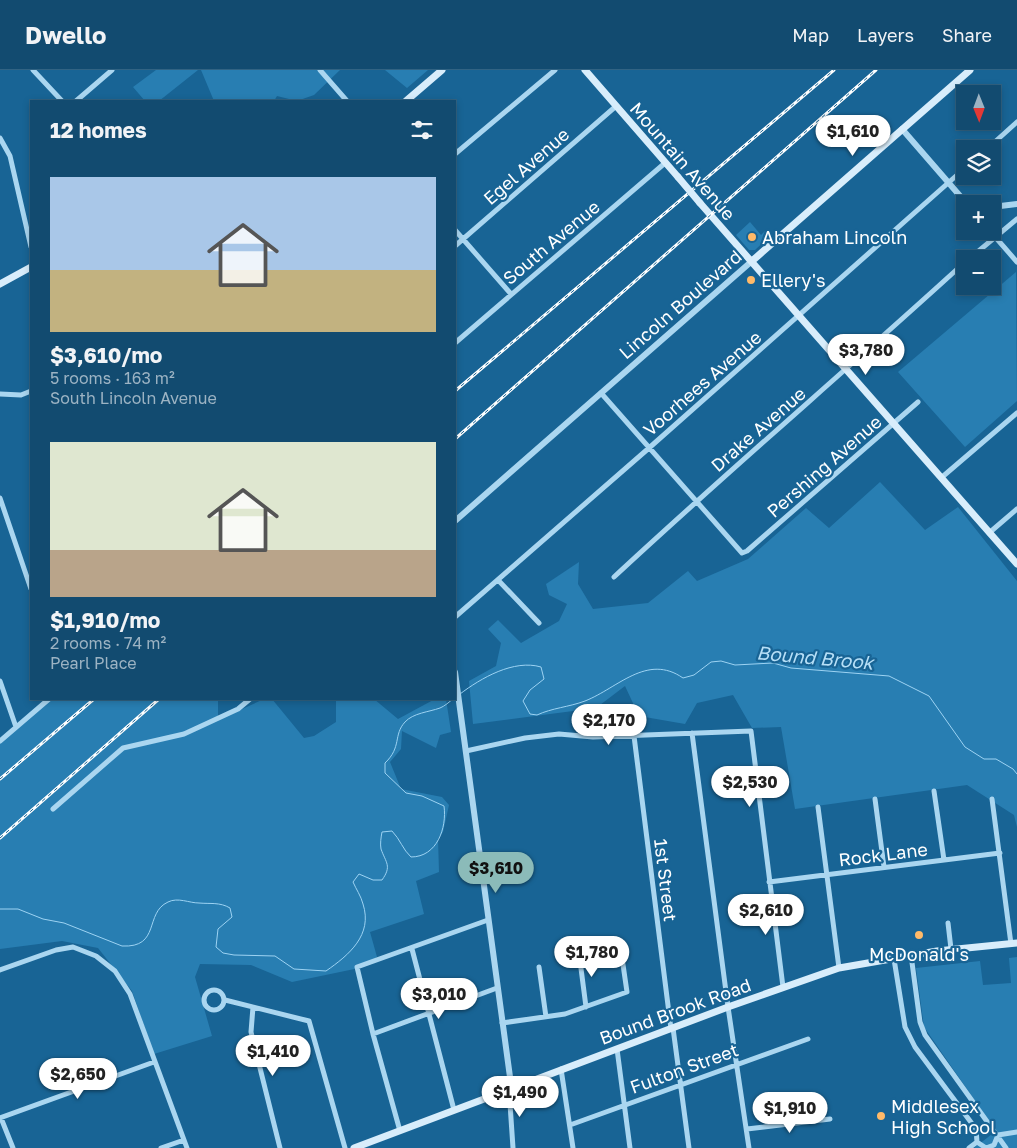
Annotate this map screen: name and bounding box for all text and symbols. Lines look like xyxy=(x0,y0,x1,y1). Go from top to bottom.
text: Dwello xyxy=(25,20,106,49)
text: Map xyxy=(792,24,829,46)
text: Layers xyxy=(857,24,914,46)
text: Share xyxy=(942,24,992,46)
north arrow xyxy=(956,85,1001,130)
map controls xyxy=(956,85,1001,295)
street label: Mountain Avenue xyxy=(626,97,740,225)
pin: $1,610 xyxy=(812,114,894,157)
icon: filters xyxy=(408,116,436,144)
text: 12 homes xyxy=(50,117,147,143)
text: $1,610 xyxy=(827,121,879,141)
street label: Egel Avenue xyxy=(479,123,573,209)
button: layers xyxy=(956,140,1001,185)
street label: South Avenue xyxy=(498,195,604,289)
button: + xyxy=(956,195,1001,240)
icon: home xyxy=(198,210,288,300)
place label: Abraham Lincoln xyxy=(762,226,907,248)
marker: Abraham Lincoln xyxy=(746,231,758,243)
street label: Lincoln Boulevard xyxy=(614,245,746,363)
button: − xyxy=(956,250,1001,295)
place label: Ellery's xyxy=(761,269,826,291)
marker: Ellery's xyxy=(745,274,757,286)
street label: Voorhees Avenue xyxy=(639,326,765,440)
pin: $3,780 xyxy=(825,334,907,376)
text: $3,780 xyxy=(839,340,893,360)
text: $3,610/mo xyxy=(50,342,162,368)
text: 5 rooms · 163 m² xyxy=(50,368,175,388)
street label: Drake Avenue xyxy=(706,382,810,476)
text: South Lincoln Avenue xyxy=(50,388,217,408)
street label: Pershing Avenue xyxy=(762,410,886,522)
icon: home xyxy=(198,475,288,565)
text: $1,910/mo xyxy=(50,607,160,633)
text: 2 rooms · 74 m² xyxy=(50,633,166,653)
water label: Bound Brook xyxy=(756,640,877,674)
text: Pearl Place xyxy=(50,653,137,673)
pin: $2,170 xyxy=(568,704,650,746)
text: $2,170 xyxy=(583,710,635,730)
pin: $2,530 xyxy=(709,766,791,808)
text: $2,530 xyxy=(722,772,778,792)
street label: 1st Street xyxy=(650,837,682,923)
street label: Rock Lane xyxy=(837,838,929,870)
pin: $3,610 xyxy=(455,852,537,894)
text: $3,610 xyxy=(469,858,523,878)
pin: $2,610 xyxy=(725,894,807,936)
text: $2,610 xyxy=(739,900,793,920)
marker: McDonald's xyxy=(913,929,925,941)
pin: $1,780 xyxy=(551,936,633,978)
text: $1,780 xyxy=(565,942,619,962)
place label: McDonald's xyxy=(869,943,969,965)
street label: Bound Brook Road xyxy=(596,973,754,1049)
pin: $3,010 xyxy=(398,978,480,1020)
text: $3,010 xyxy=(412,984,466,1004)
pin: $1,410 xyxy=(232,1034,314,1077)
street label: Fulton Street xyxy=(627,1038,741,1098)
text: $1,410 xyxy=(247,1041,299,1061)
pin: $2,650 xyxy=(37,1058,119,1100)
text: $2,650 xyxy=(50,1064,106,1084)
pin: $1,490 xyxy=(479,1076,561,1118)
text: $1,490 xyxy=(493,1082,547,1102)
pin: $1,910 xyxy=(749,1092,831,1134)
place label: Middlesex High School xyxy=(891,1095,996,1138)
text: $1,910 xyxy=(764,1098,816,1118)
marker: Middlesex High School xyxy=(875,1110,887,1122)

